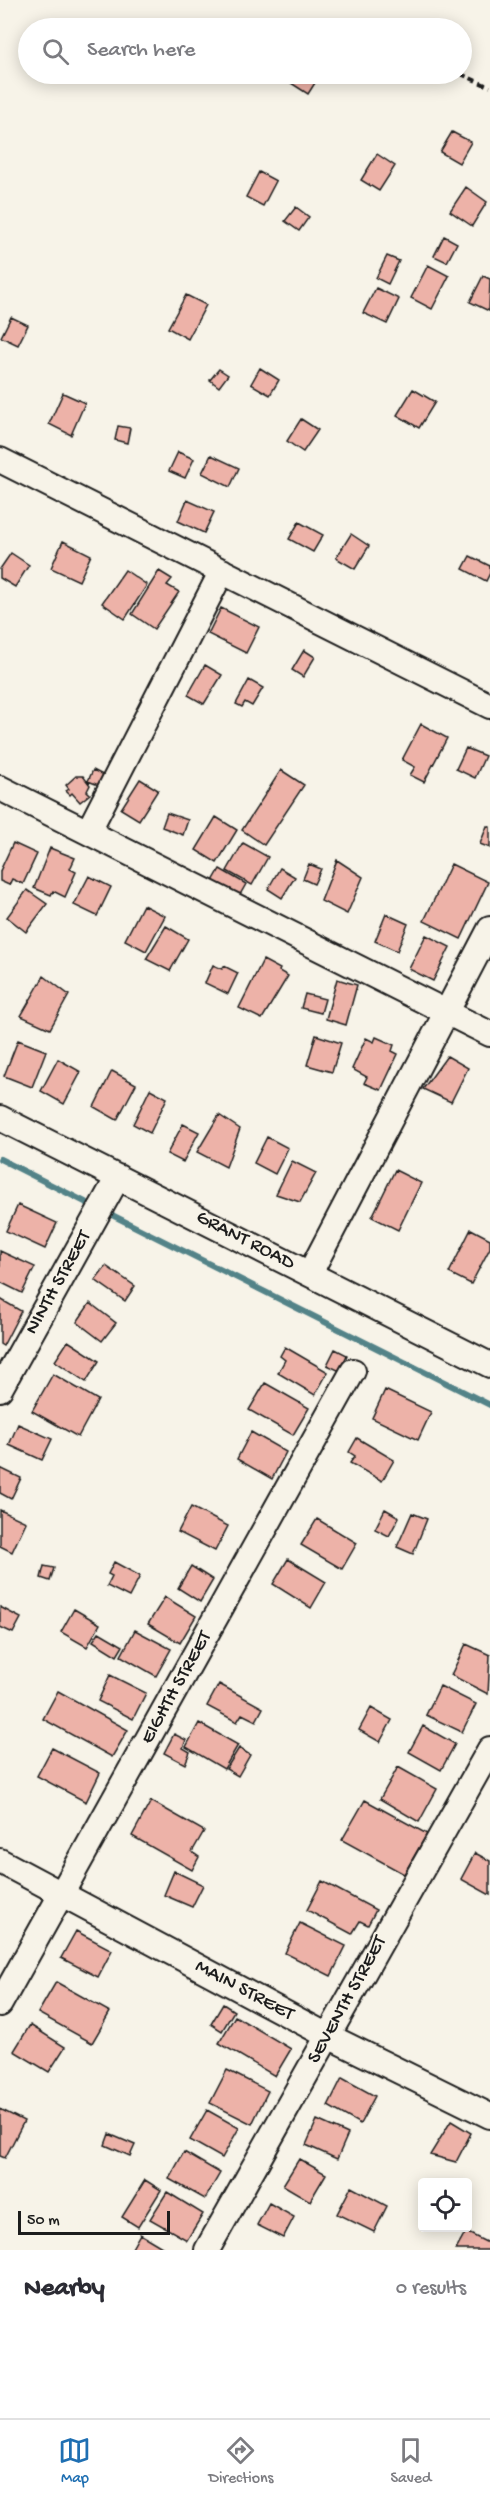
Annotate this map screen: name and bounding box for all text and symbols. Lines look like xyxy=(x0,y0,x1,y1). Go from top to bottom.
search box xyxy=(18,18,472,84)
icon: search xyxy=(39,35,72,68)
text: Search here xyxy=(87,38,195,64)
street label: GRANT ROAD xyxy=(192,1206,299,1276)
street label: NINTH STREET xyxy=(21,1226,98,1339)
street label: EIGHTH STREET xyxy=(137,1627,218,1748)
street label: SEVENTH STREET xyxy=(303,1931,393,2068)
street label: MAIN STREET xyxy=(191,1955,298,2027)
map controls xyxy=(418,2178,472,2232)
button: locate xyxy=(418,2178,472,2232)
scale bar xyxy=(18,2208,170,2236)
text: 50 m xyxy=(27,2212,60,2231)
text: Nearby xyxy=(24,2274,105,2305)
text: 0 results xyxy=(396,2278,466,2301)
tab: Map xyxy=(58,2434,91,2489)
tab: Directions xyxy=(208,2434,274,2489)
tab: Saved xyxy=(390,2434,431,2489)

